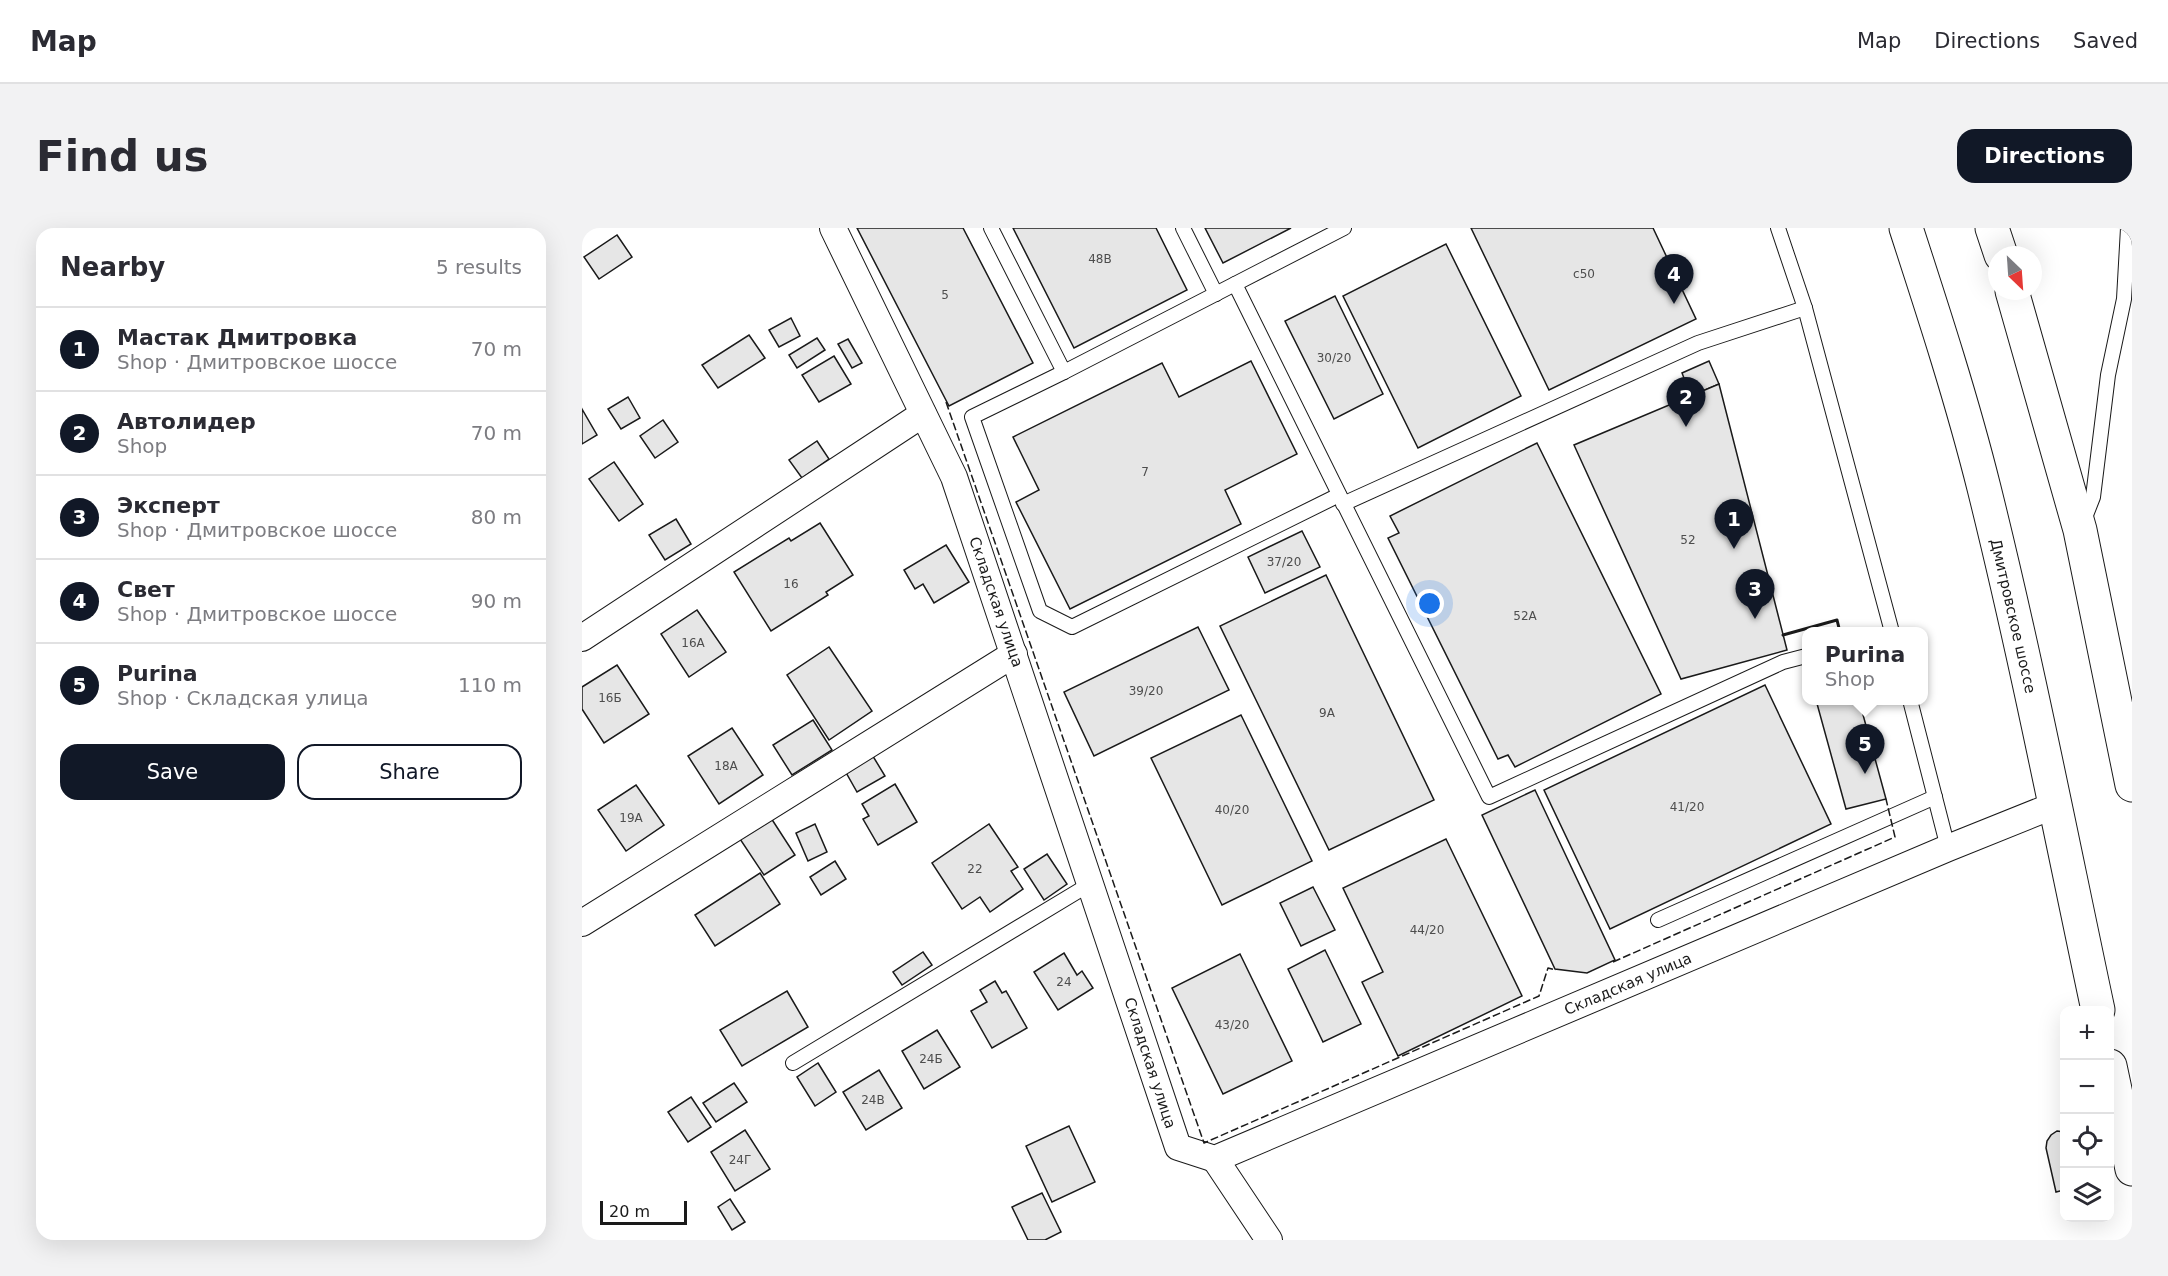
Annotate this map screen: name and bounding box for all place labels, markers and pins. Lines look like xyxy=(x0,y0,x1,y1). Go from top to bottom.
pin: 4 xyxy=(1654,254,1694,304)
pin: 2 xyxy=(1666,378,1706,427)
pin: 1 xyxy=(1714,500,1754,549)
pin: 3 xyxy=(1736,570,1774,619)
pin: 5 xyxy=(1846,724,1884,774)

